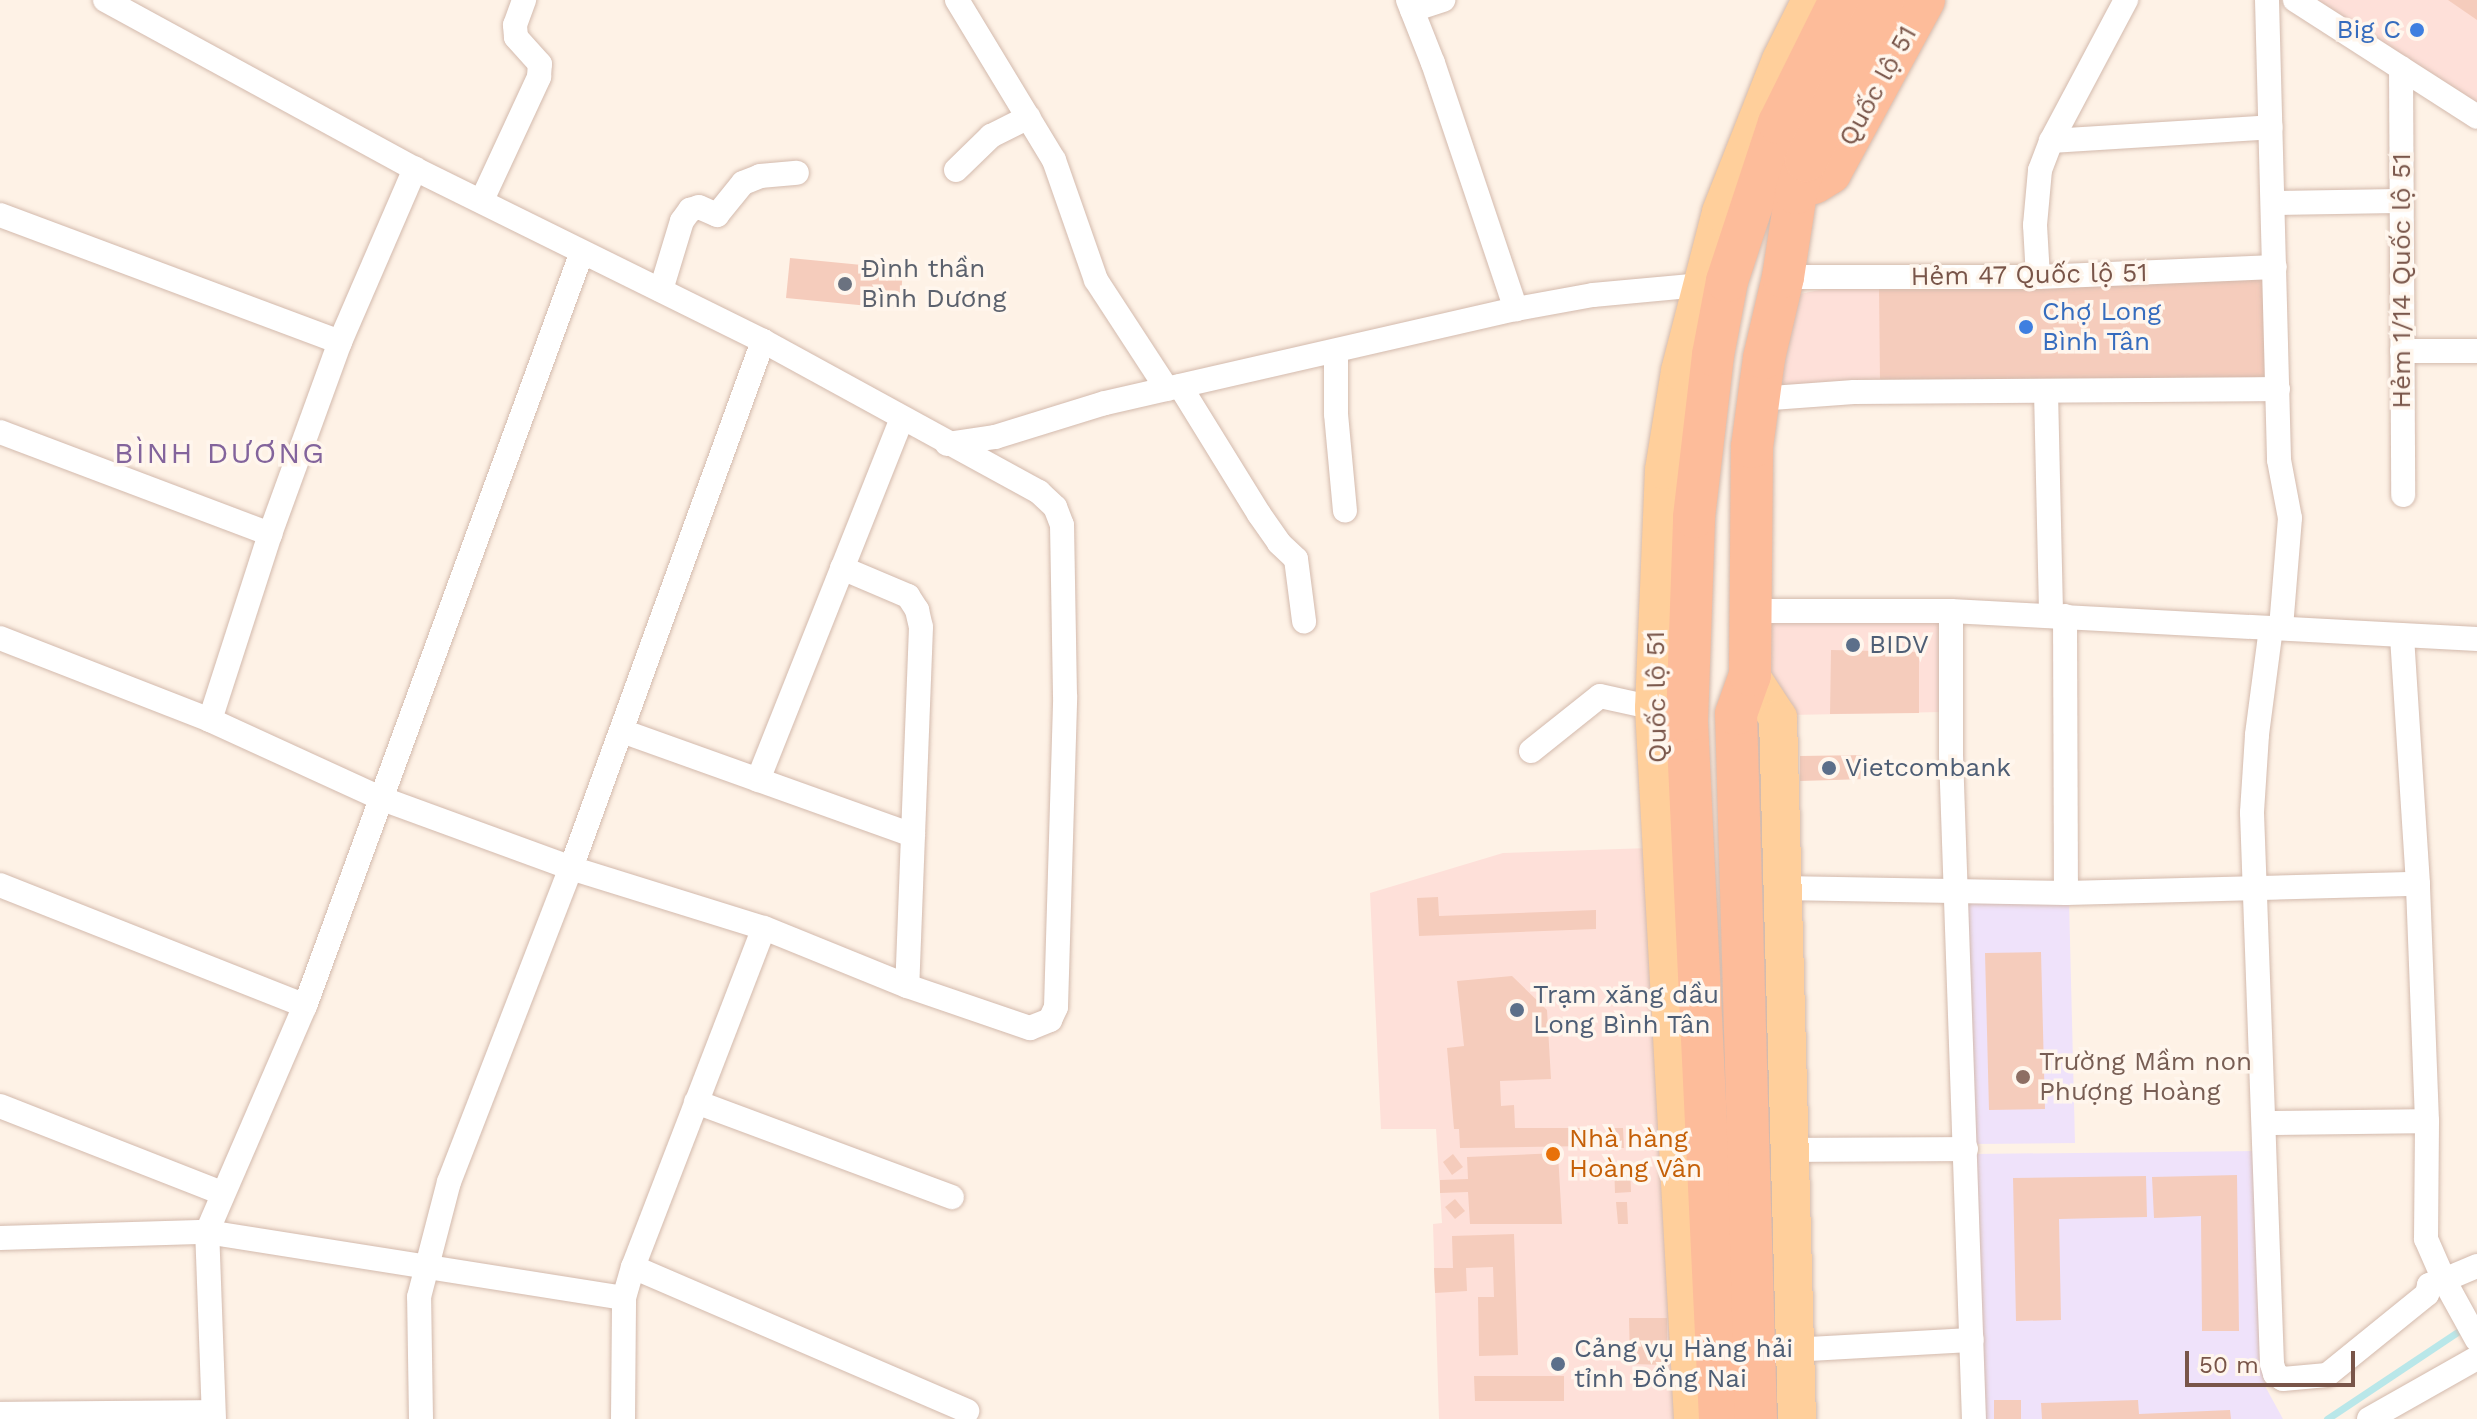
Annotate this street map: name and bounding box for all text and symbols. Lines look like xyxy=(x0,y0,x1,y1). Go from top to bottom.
place label: Big C xyxy=(2337,14,2401,46)
street label: Quốc lộ 51 xyxy=(1832,21,1924,151)
marker: Big C xyxy=(2408,21,2426,39)
street label: Hẻm 1/14 Quốc lộ 51 xyxy=(2386,153,2418,409)
place label: Đình thần Bình Dương xyxy=(861,253,1006,314)
street label: Hẻm 47 Quốc lộ 51 xyxy=(1910,257,2148,293)
marker: Đình thần Bình Dương xyxy=(836,275,854,293)
place label: Chợ Long Bình Tân xyxy=(2042,296,2161,358)
marker: Chợ Long Bình Tân xyxy=(2017,318,2035,336)
district label: BÌNH DƯƠNG xyxy=(114,435,326,471)
place label: BIDV xyxy=(1869,629,1929,661)
street label: Quốc lộ 51 xyxy=(1640,631,1674,763)
marker: BIDV xyxy=(1844,636,1862,654)
place label: Vietcombank xyxy=(1845,752,2011,784)
marker: Vietcombank xyxy=(1820,759,1838,777)
place label: Trạm xăng dầu Long Bình Tân xyxy=(1533,979,1720,1040)
marker: Trạm xăng dầu Long Bình Tân xyxy=(1508,1001,1526,1019)
place label: Trường Mầm non Phượng Hoàng xyxy=(2039,1046,2252,1108)
marker: Trường Mầm non Phượng Hoàng xyxy=(2014,1068,2032,1086)
place label: Nhà hàng Hoàng Vân xyxy=(1569,1123,1703,1184)
marker: Nhà hàng Hoàng Vân xyxy=(1544,1145,1562,1163)
place label: Cảng vụ Hàng hải tỉnh Đồng Nai xyxy=(1574,1333,1794,1394)
scale bar xyxy=(2189,1335,2359,1385)
text: 50 m xyxy=(2199,1351,2259,1379)
marker: Cảng vụ Hàng hải tỉnh Đồng Nai xyxy=(1549,1355,1567,1373)

